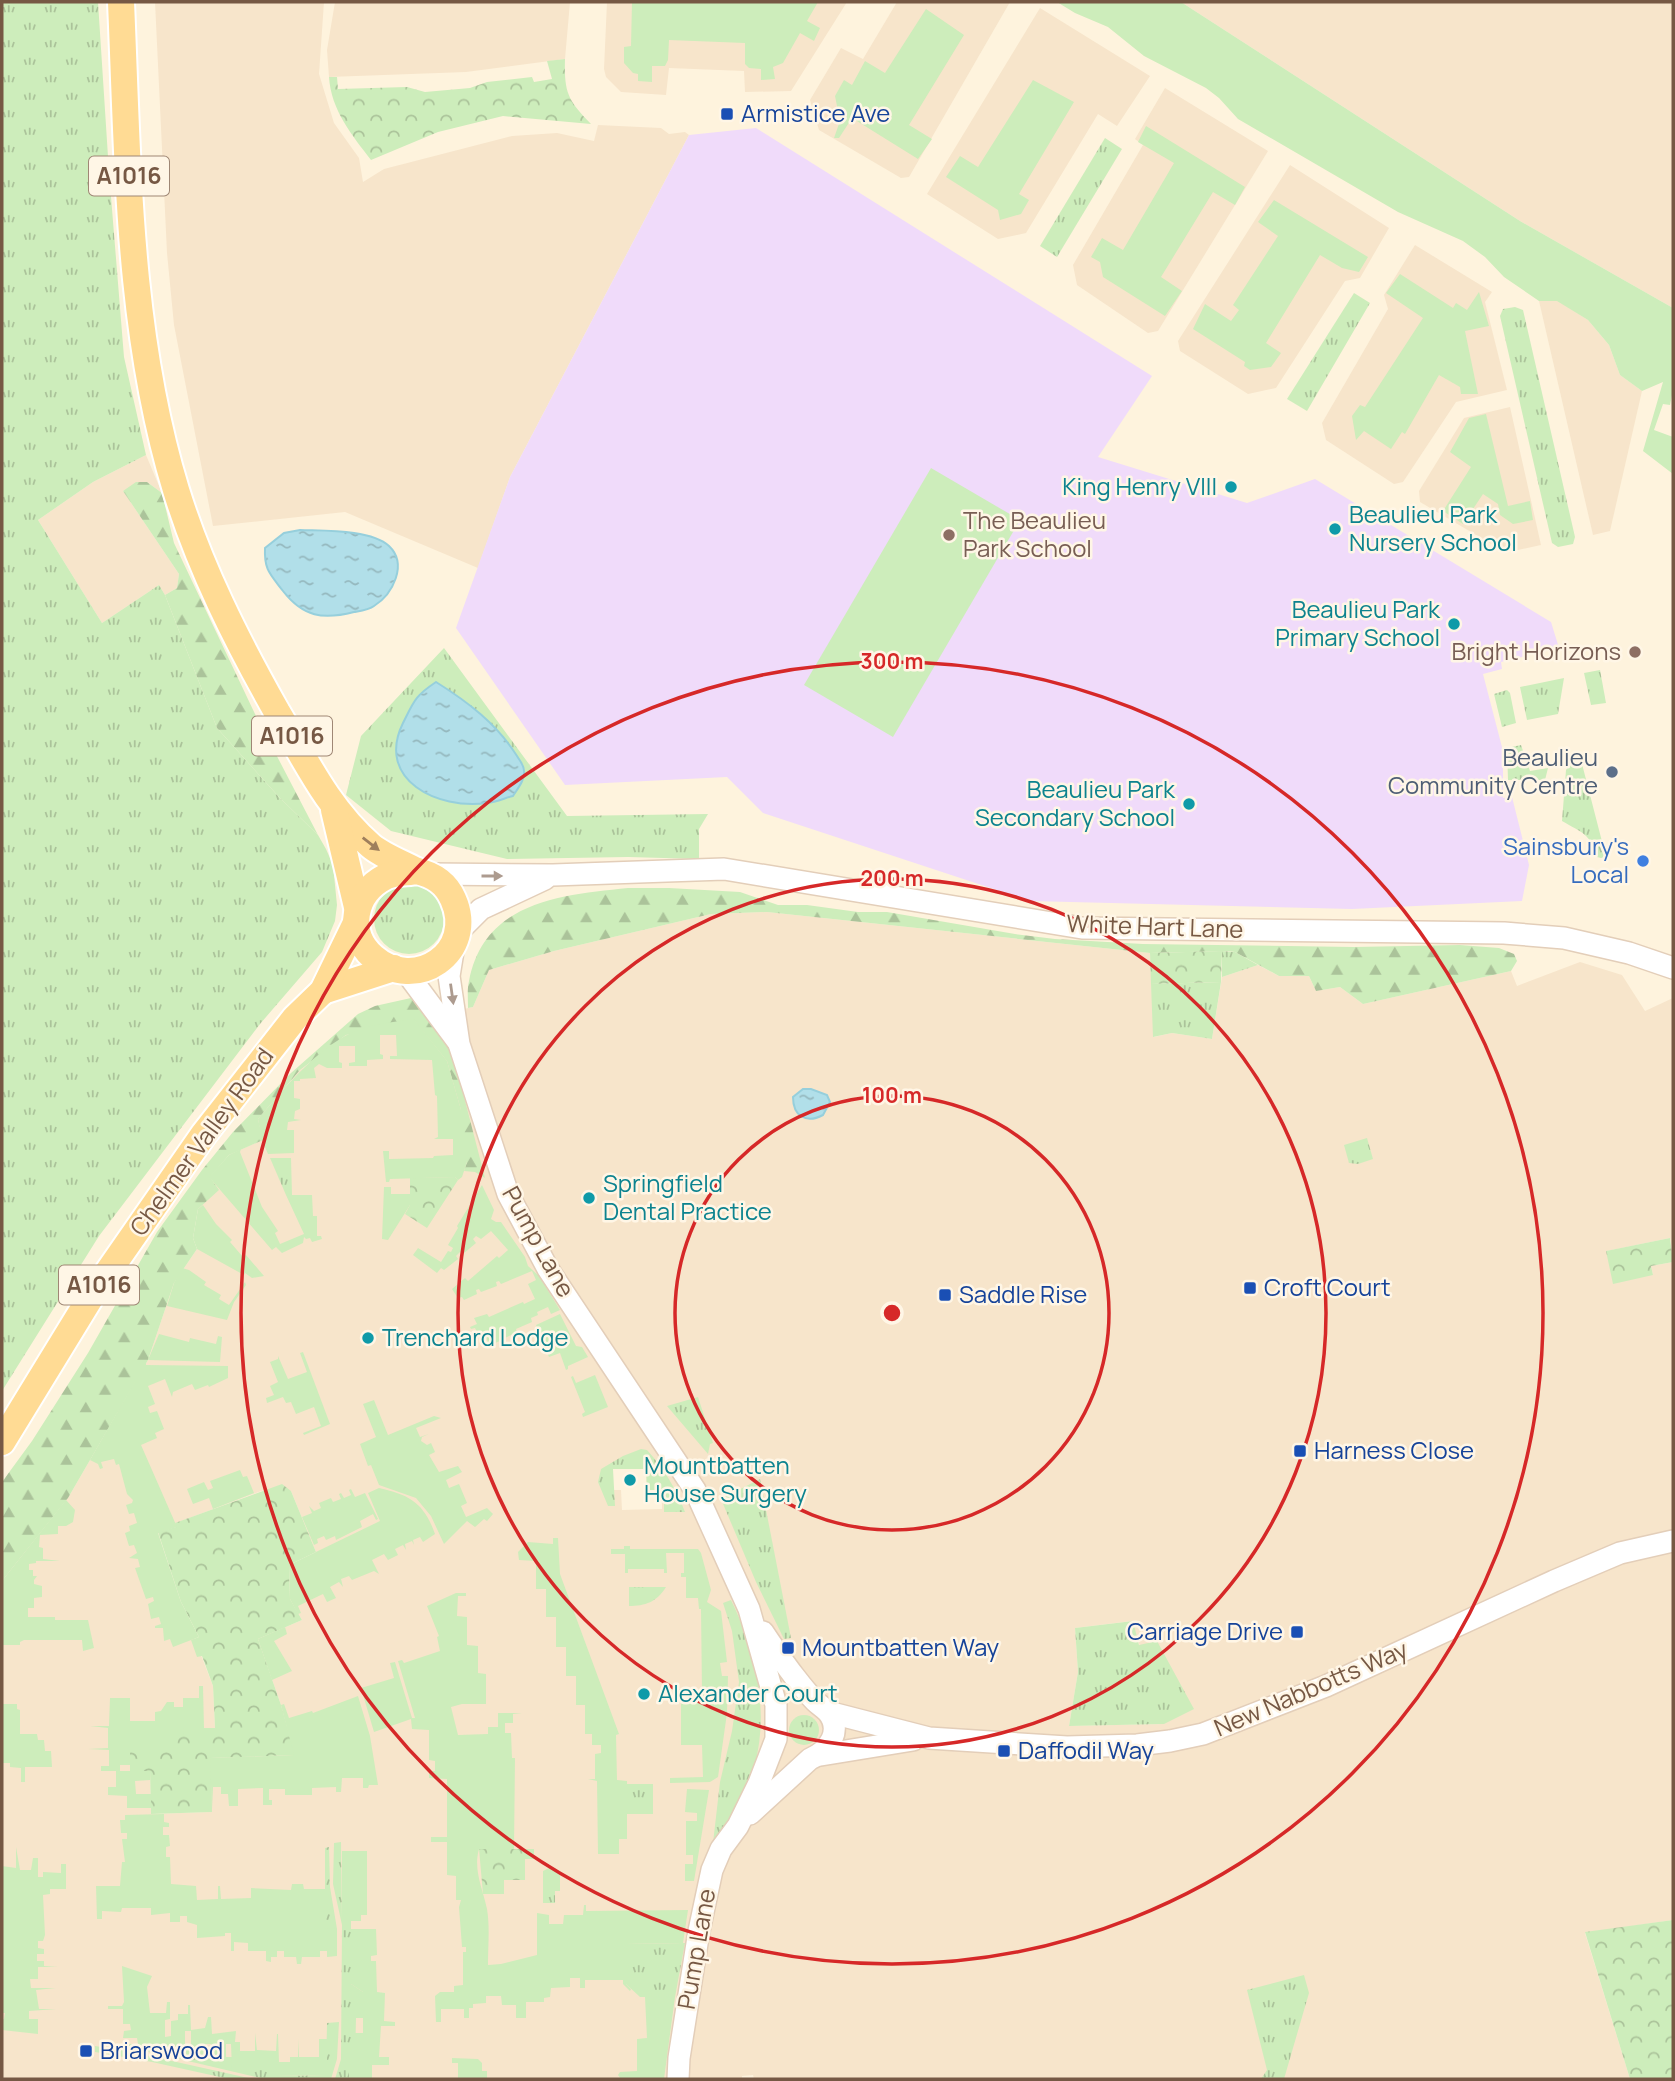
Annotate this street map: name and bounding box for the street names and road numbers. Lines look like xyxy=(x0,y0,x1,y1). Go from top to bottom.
road number: A1016 xyxy=(89,156,169,196)
road number: A1016 xyxy=(252,716,332,756)
street label: White Hart Lane xyxy=(1066,906,1244,945)
street label: Chelmer Valley Road xyxy=(121,1040,280,1242)
street label: Pump Lane xyxy=(495,1180,583,1303)
road number: A1016 xyxy=(59,1266,139,1304)
street label: New Nabbotts Way xyxy=(1209,1632,1413,1743)
street label: Pump Lane xyxy=(669,1886,722,2012)

